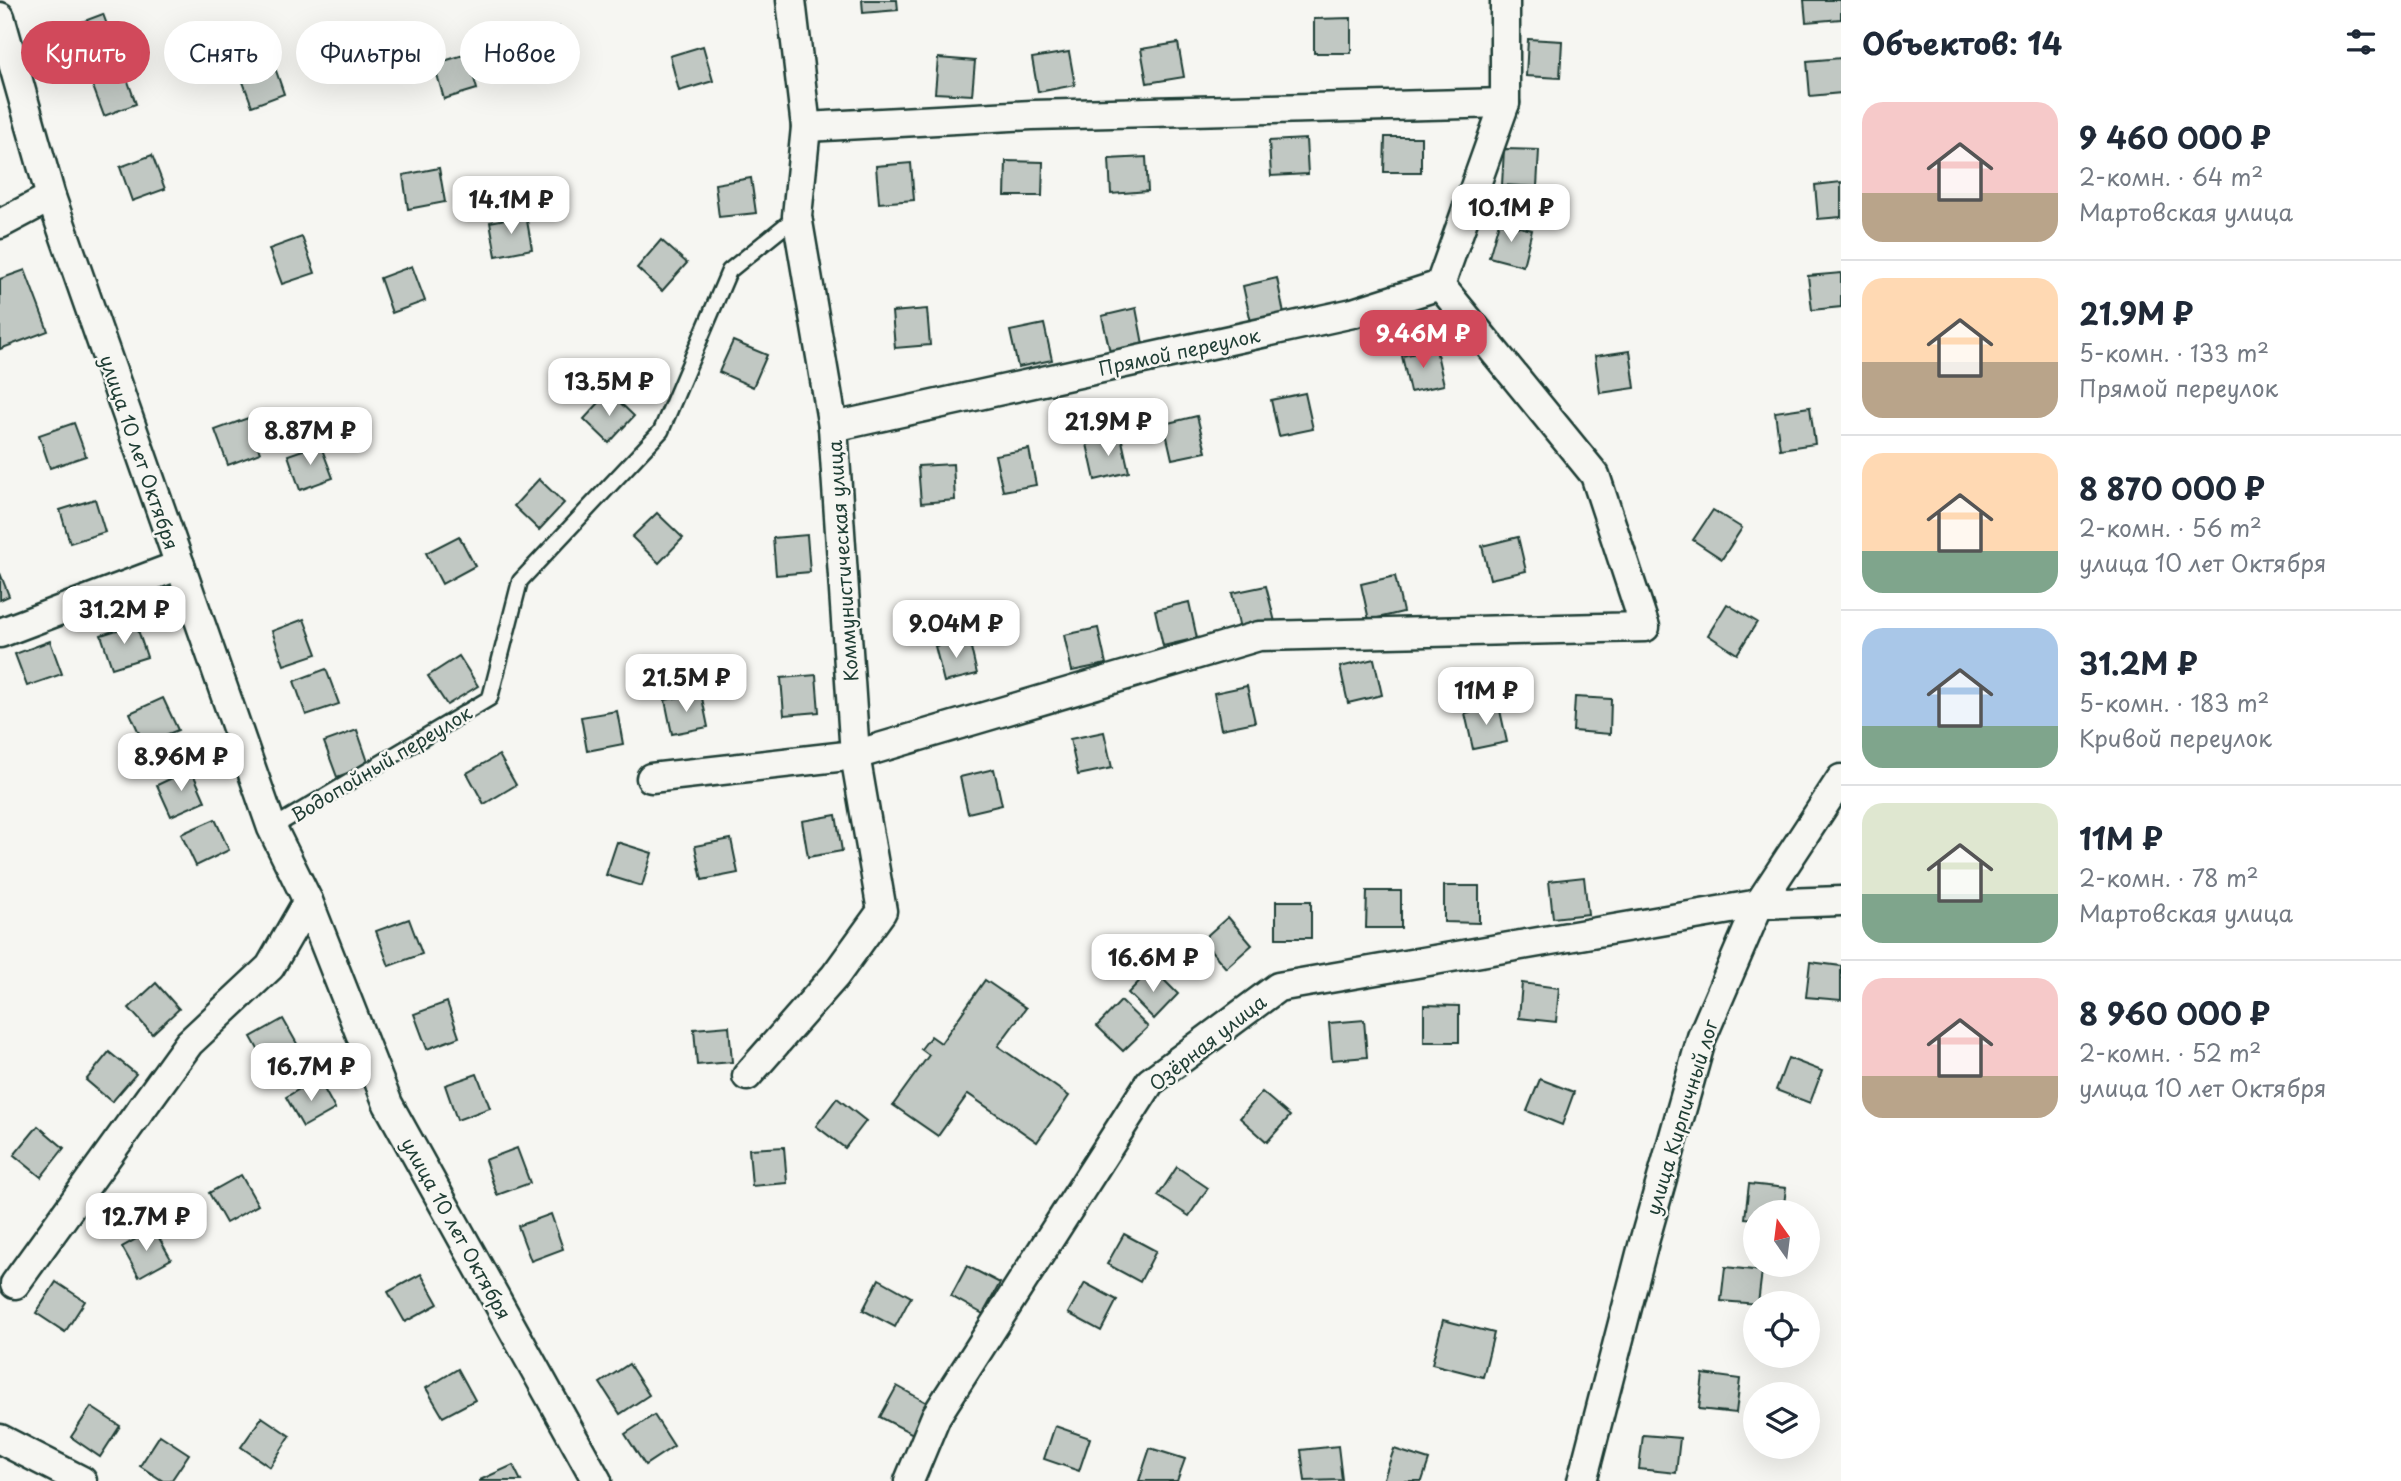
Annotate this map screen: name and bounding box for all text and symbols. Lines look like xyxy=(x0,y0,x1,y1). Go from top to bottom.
text: Объектов: 14 xyxy=(1862,20,2062,65)
chip: Купить xyxy=(21,21,150,84)
chip: Снять xyxy=(164,21,282,84)
chip: Фильтры xyxy=(296,21,446,84)
chip: Новое xyxy=(460,21,580,84)
icon: filters xyxy=(2342,23,2380,61)
text: 9 460 000 ₽ xyxy=(2079,114,2271,159)
icon: home xyxy=(1918,130,2002,214)
text: 2-комн. · 64 m² xyxy=(2079,159,2263,194)
pin: 14.1M ₽ xyxy=(446,176,576,236)
text: 14.1M ₽ xyxy=(468,181,554,216)
pin: 10.1M ₽ xyxy=(1446,184,1576,244)
text: 10.1M ₽ xyxy=(1468,189,1554,224)
text: Мартовская улица xyxy=(2079,194,2293,229)
text: 21.9M ₽ xyxy=(2079,290,2193,335)
icon: home xyxy=(1918,306,2002,390)
pin: 9.46M ₽ xyxy=(1358,310,1488,370)
text: 9.46M ₽ xyxy=(1376,315,1470,350)
street label: Прямой переулок xyxy=(1096,320,1263,382)
text: 5-комн. · 133 m² xyxy=(2079,335,2269,370)
street label: улица 10 лет Октября xyxy=(93,351,187,553)
pin: 13.5M ₽ xyxy=(544,358,674,418)
text: 13.5M ₽ xyxy=(564,363,654,398)
text: Прямой переулок xyxy=(2079,370,2278,405)
pin: 21.9M ₽ xyxy=(1043,398,1173,458)
text: 21.9M ₽ xyxy=(1064,403,1152,438)
pin: 8.87M ₽ xyxy=(245,407,375,467)
text: 8.87M ₽ xyxy=(264,412,356,447)
street label: Коммунистическая улица xyxy=(820,439,864,683)
text: 8 870 000 ₽ xyxy=(2079,465,2265,510)
icon: home xyxy=(1918,481,2002,565)
text: 2-комн. · 56 m² xyxy=(2079,510,2262,545)
text: улица 10 лет Октября xyxy=(2079,545,2326,580)
pin: 31.2M ₽ xyxy=(59,586,189,646)
text: 31.2M ₽ xyxy=(79,591,169,626)
pin: 9.04M ₽ xyxy=(891,600,1021,660)
text: 9.04M ₽ xyxy=(909,605,1003,640)
text: 31.2M ₽ xyxy=(2079,640,2198,685)
pin: 21.5M ₽ xyxy=(621,654,751,714)
icon: home xyxy=(1918,656,2002,740)
text: 21.5M ₽ xyxy=(641,659,731,694)
pin: 11M ₽ xyxy=(1437,668,1535,727)
text: 11M ₽ xyxy=(1454,672,1518,707)
text: 5-комн. · 183 m² xyxy=(2079,685,2269,720)
street label: Водопойный переулок xyxy=(285,697,477,828)
text: Кривой переулок xyxy=(2079,720,2272,755)
pin: 8.96M ₽ xyxy=(116,734,246,793)
text: 8.96M ₽ xyxy=(134,738,228,773)
text: 11M ₽ xyxy=(2079,815,2163,860)
icon: home xyxy=(1918,831,2002,915)
text: 2-комн. · 78 m² xyxy=(2079,860,2259,895)
text: Мартовская улица xyxy=(2079,895,2293,930)
pin: 16.6M ₽ xyxy=(1088,934,1218,994)
text: 16.6M ₽ xyxy=(1108,939,1198,974)
street label: Озёрная улица xyxy=(1142,987,1272,1097)
text: 8 960 000 ₽ xyxy=(2079,990,2270,1035)
icon: home xyxy=(1918,1006,2002,1090)
street label: улица Кирпичный лог xyxy=(1638,1015,1724,1218)
text: 2-комн. · 52 m² xyxy=(2079,1035,2261,1070)
pin: 16.7M ₽ xyxy=(246,1044,376,1103)
text: 16.7M ₽ xyxy=(267,1048,355,1083)
text: улица 10 лет Октября xyxy=(2079,1070,2326,1105)
street label: улица 10 лет Октября xyxy=(395,1132,519,1324)
pin: 12.7M ₽ xyxy=(81,1194,211,1253)
text: 12.7M ₽ xyxy=(102,1198,190,1233)
north arrow xyxy=(1743,1200,1820,1278)
map controls xyxy=(1743,1200,1820,1459)
button: locate xyxy=(1743,1291,1820,1368)
button: layers xyxy=(1743,1382,1820,1459)

